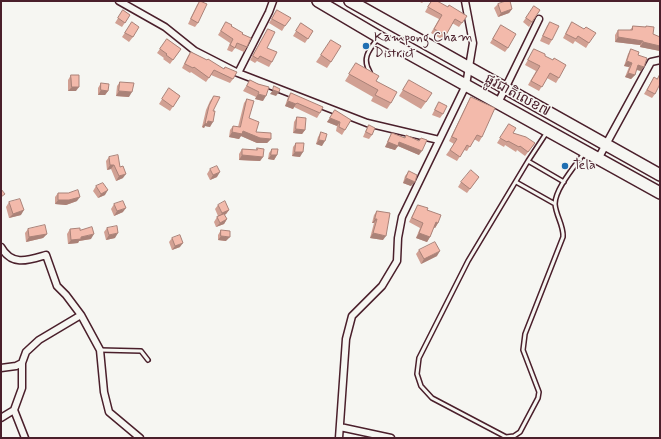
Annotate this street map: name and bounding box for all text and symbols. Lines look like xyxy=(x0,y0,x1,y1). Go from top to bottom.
place label: Kampong Cham District xyxy=(374,30,473,62)
marker: Kampong Cham District xyxy=(361,41,371,51)
street label: ផ្លូវជាតិលេខ៧ xyxy=(481,71,553,121)
place label: Tela xyxy=(573,158,596,174)
marker: Tela xyxy=(560,161,570,171)

